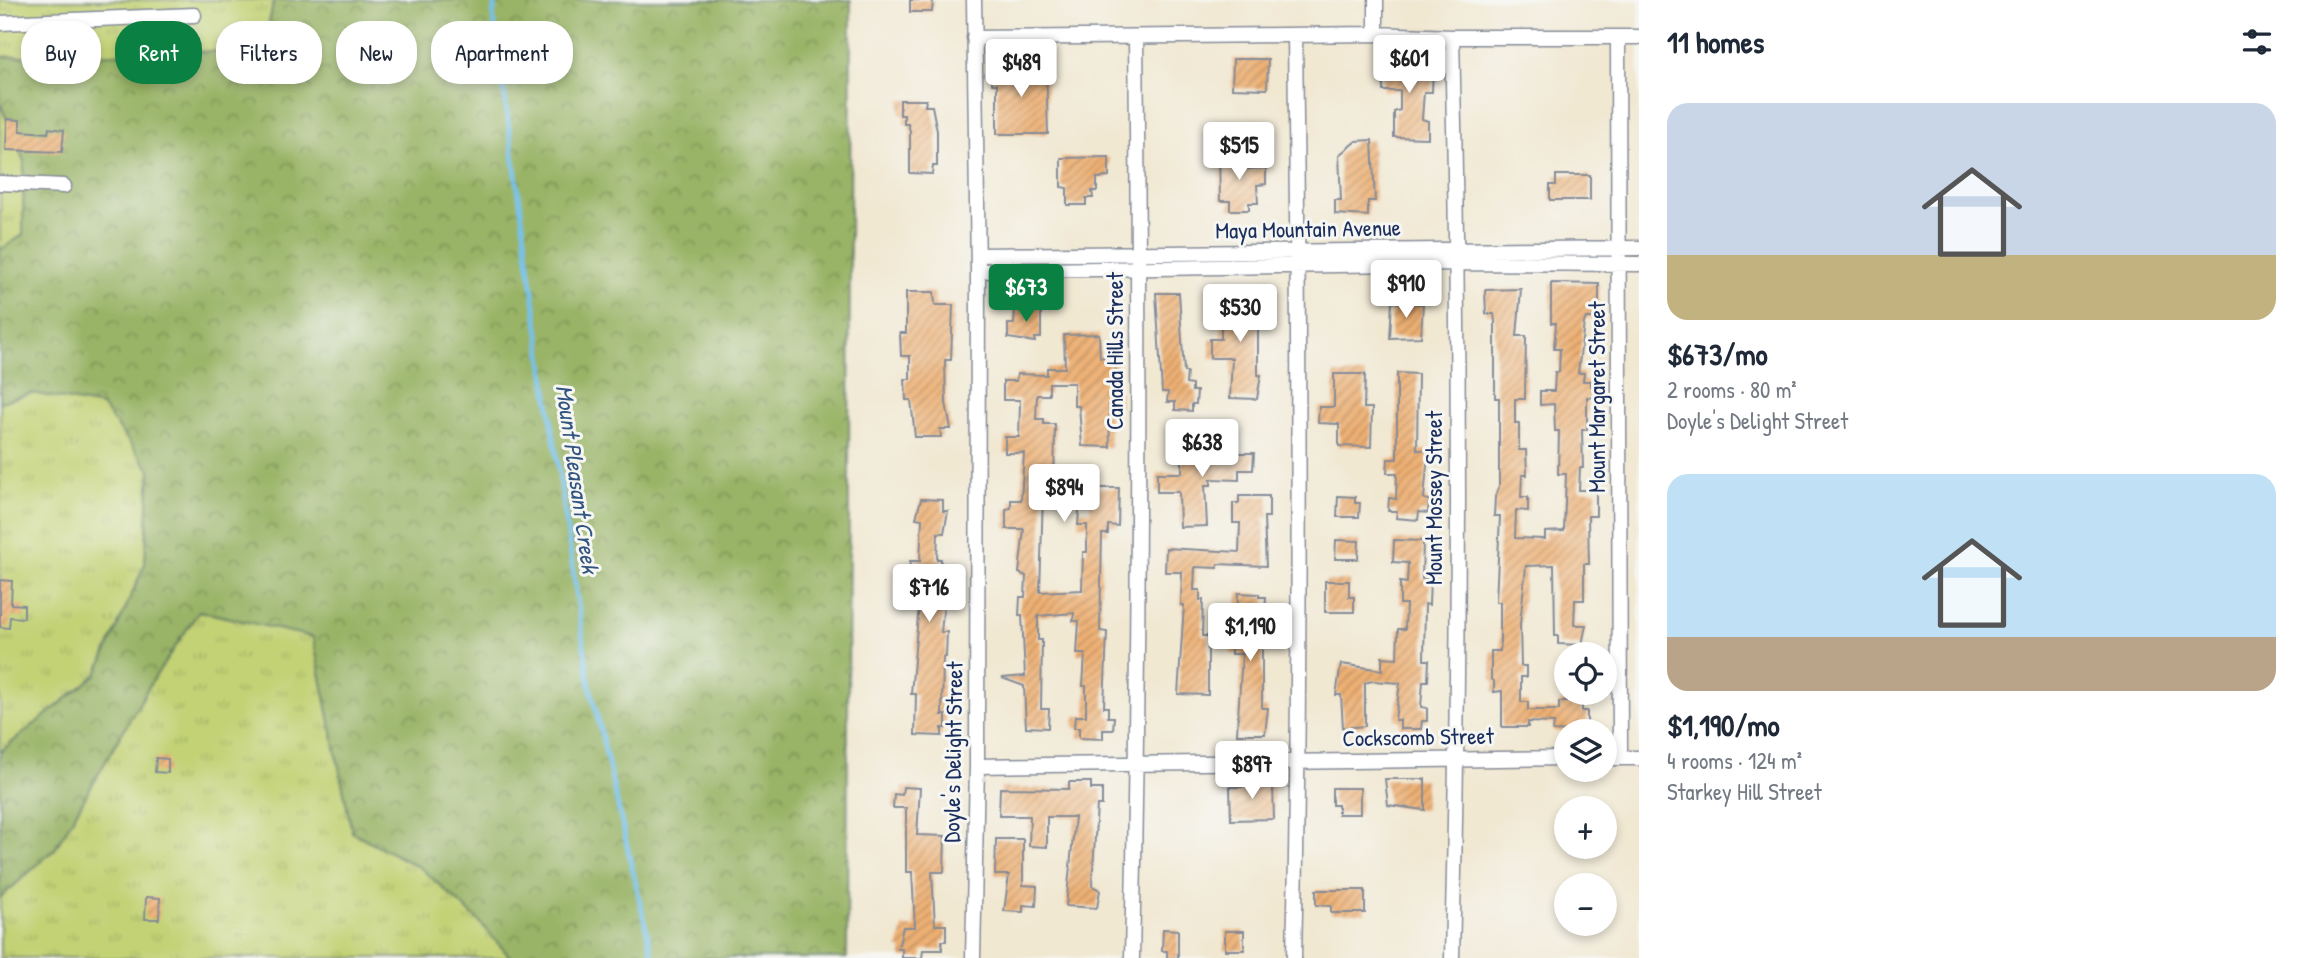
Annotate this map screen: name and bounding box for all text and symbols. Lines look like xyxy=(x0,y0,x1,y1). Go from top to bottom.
chip: Buy xyxy=(21,21,101,84)
chip: Rent xyxy=(115,21,202,84)
chip: Filters xyxy=(216,21,322,84)
chip: New xyxy=(336,21,417,84)
chip: Apartment xyxy=(431,21,573,84)
text: 11 homes xyxy=(1667,22,1764,62)
icon: filters xyxy=(2238,23,2276,61)
pin: $601 xyxy=(1368,36,1450,95)
pin: $489 xyxy=(980,40,1062,99)
text: $601 xyxy=(1389,42,1429,73)
text: $489 xyxy=(1002,46,1040,77)
pin: $515 xyxy=(1198,122,1280,182)
text: $515 xyxy=(1219,129,1259,160)
icon: home xyxy=(1909,149,2035,275)
street label: Maya Mountain Avenue xyxy=(1215,211,1401,246)
pin: $910 xyxy=(1365,260,1447,320)
pin: $673 xyxy=(985,264,1067,324)
text: $910 xyxy=(1387,267,1425,298)
text: $673 xyxy=(1005,271,1047,302)
street label: Canada Hills Street xyxy=(1099,271,1130,430)
pin: $530 xyxy=(1199,284,1281,344)
text: $530 xyxy=(1219,291,1261,322)
street label: Mount Margaret Street xyxy=(1581,300,1612,493)
text: $673/mo xyxy=(1667,334,1768,374)
text: 2 rooms · 80 m² xyxy=(1667,374,1797,405)
water label: Mount Pleasant Creek xyxy=(549,383,607,577)
text: Doyle's Delight Street xyxy=(1667,405,1848,436)
street label: Mount Mossey Street xyxy=(1418,410,1449,585)
pin: $638 xyxy=(1161,420,1243,479)
text: $638 xyxy=(1181,426,1223,457)
pin: $894 xyxy=(1023,464,1105,524)
text: $894 xyxy=(1045,471,1083,502)
icon: home xyxy=(1909,520,2035,646)
pin: $716 xyxy=(888,564,970,624)
text: $716 xyxy=(909,571,949,602)
pin: $1,190 xyxy=(1193,604,1307,663)
text: $1,190 xyxy=(1224,610,1276,641)
map controls xyxy=(1554,642,1617,936)
button: locate xyxy=(1554,642,1617,705)
street label: Doyle's Delight Street xyxy=(935,660,970,843)
text: $1,190/mo xyxy=(1667,705,1780,745)
button: layers xyxy=(1554,719,1617,782)
street label: Cockscomb Street xyxy=(1342,720,1495,753)
pin: $897 xyxy=(1211,742,1293,801)
text: 4 rooms · 124 m² xyxy=(1667,745,1802,776)
text: $897 xyxy=(1231,748,1273,779)
text: Starkey Hill Street xyxy=(1667,776,1822,807)
button: + xyxy=(1554,796,1617,859)
button: − xyxy=(1554,873,1617,936)

